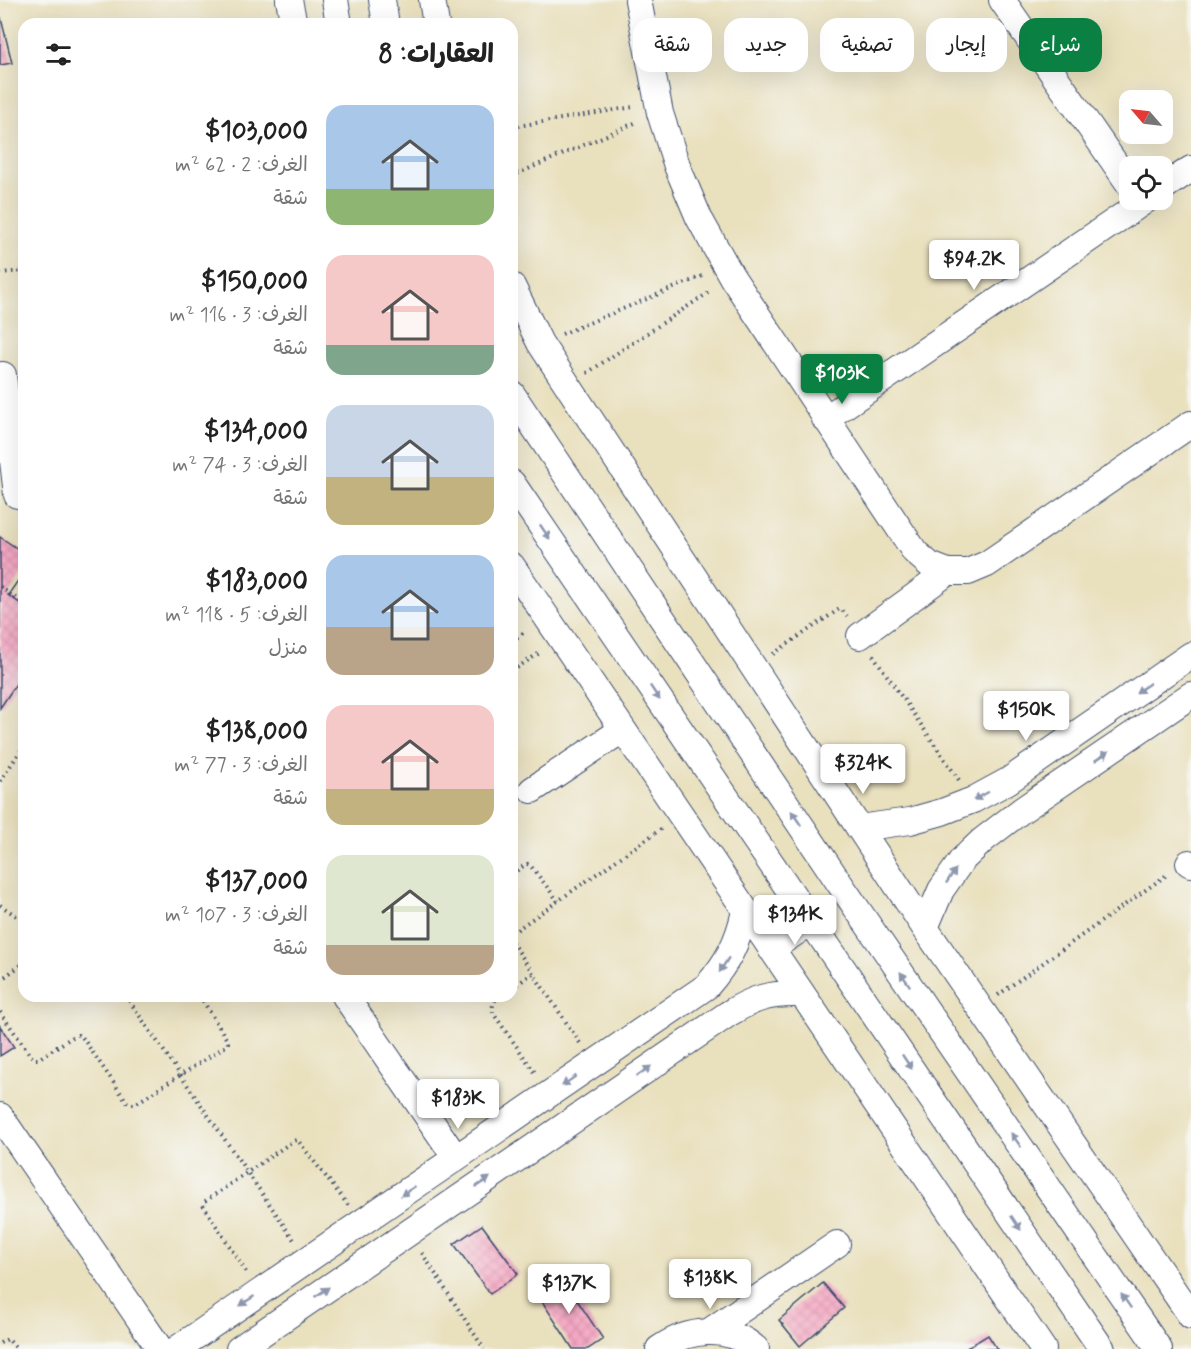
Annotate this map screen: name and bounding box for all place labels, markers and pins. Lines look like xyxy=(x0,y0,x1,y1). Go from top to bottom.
pin: $94.2K xyxy=(925,240,1023,291)
pin: $103K xyxy=(800,354,884,405)
pin: $150K xyxy=(984,691,1068,742)
pin: $324K xyxy=(821,744,905,795)
pin: $134K xyxy=(753,895,837,946)
pin: $183K xyxy=(416,1079,500,1130)
pin: $138K xyxy=(668,1259,752,1310)
pin: $137K xyxy=(527,1264,611,1315)

